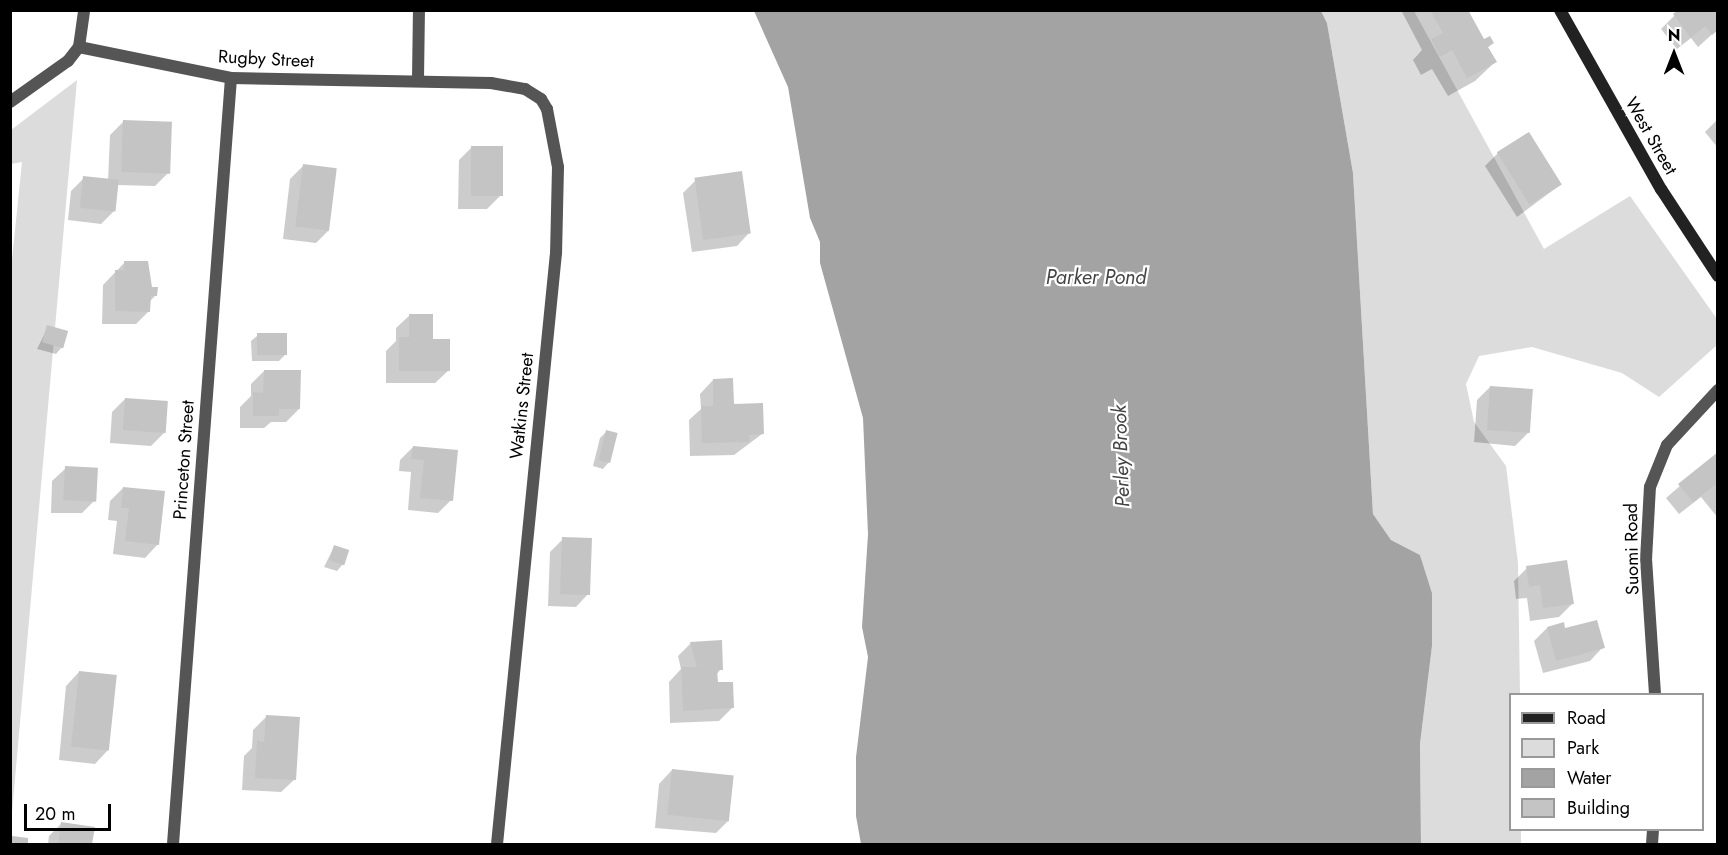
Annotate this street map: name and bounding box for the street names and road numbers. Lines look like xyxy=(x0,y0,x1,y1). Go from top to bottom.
street label: Rugby Street xyxy=(217,46,315,72)
street label: West Street xyxy=(1620,94,1682,178)
street label: Watkins Street xyxy=(506,352,538,460)
street label: Princeton Street xyxy=(169,400,199,520)
street label: Suomi Road xyxy=(1620,503,1644,595)

